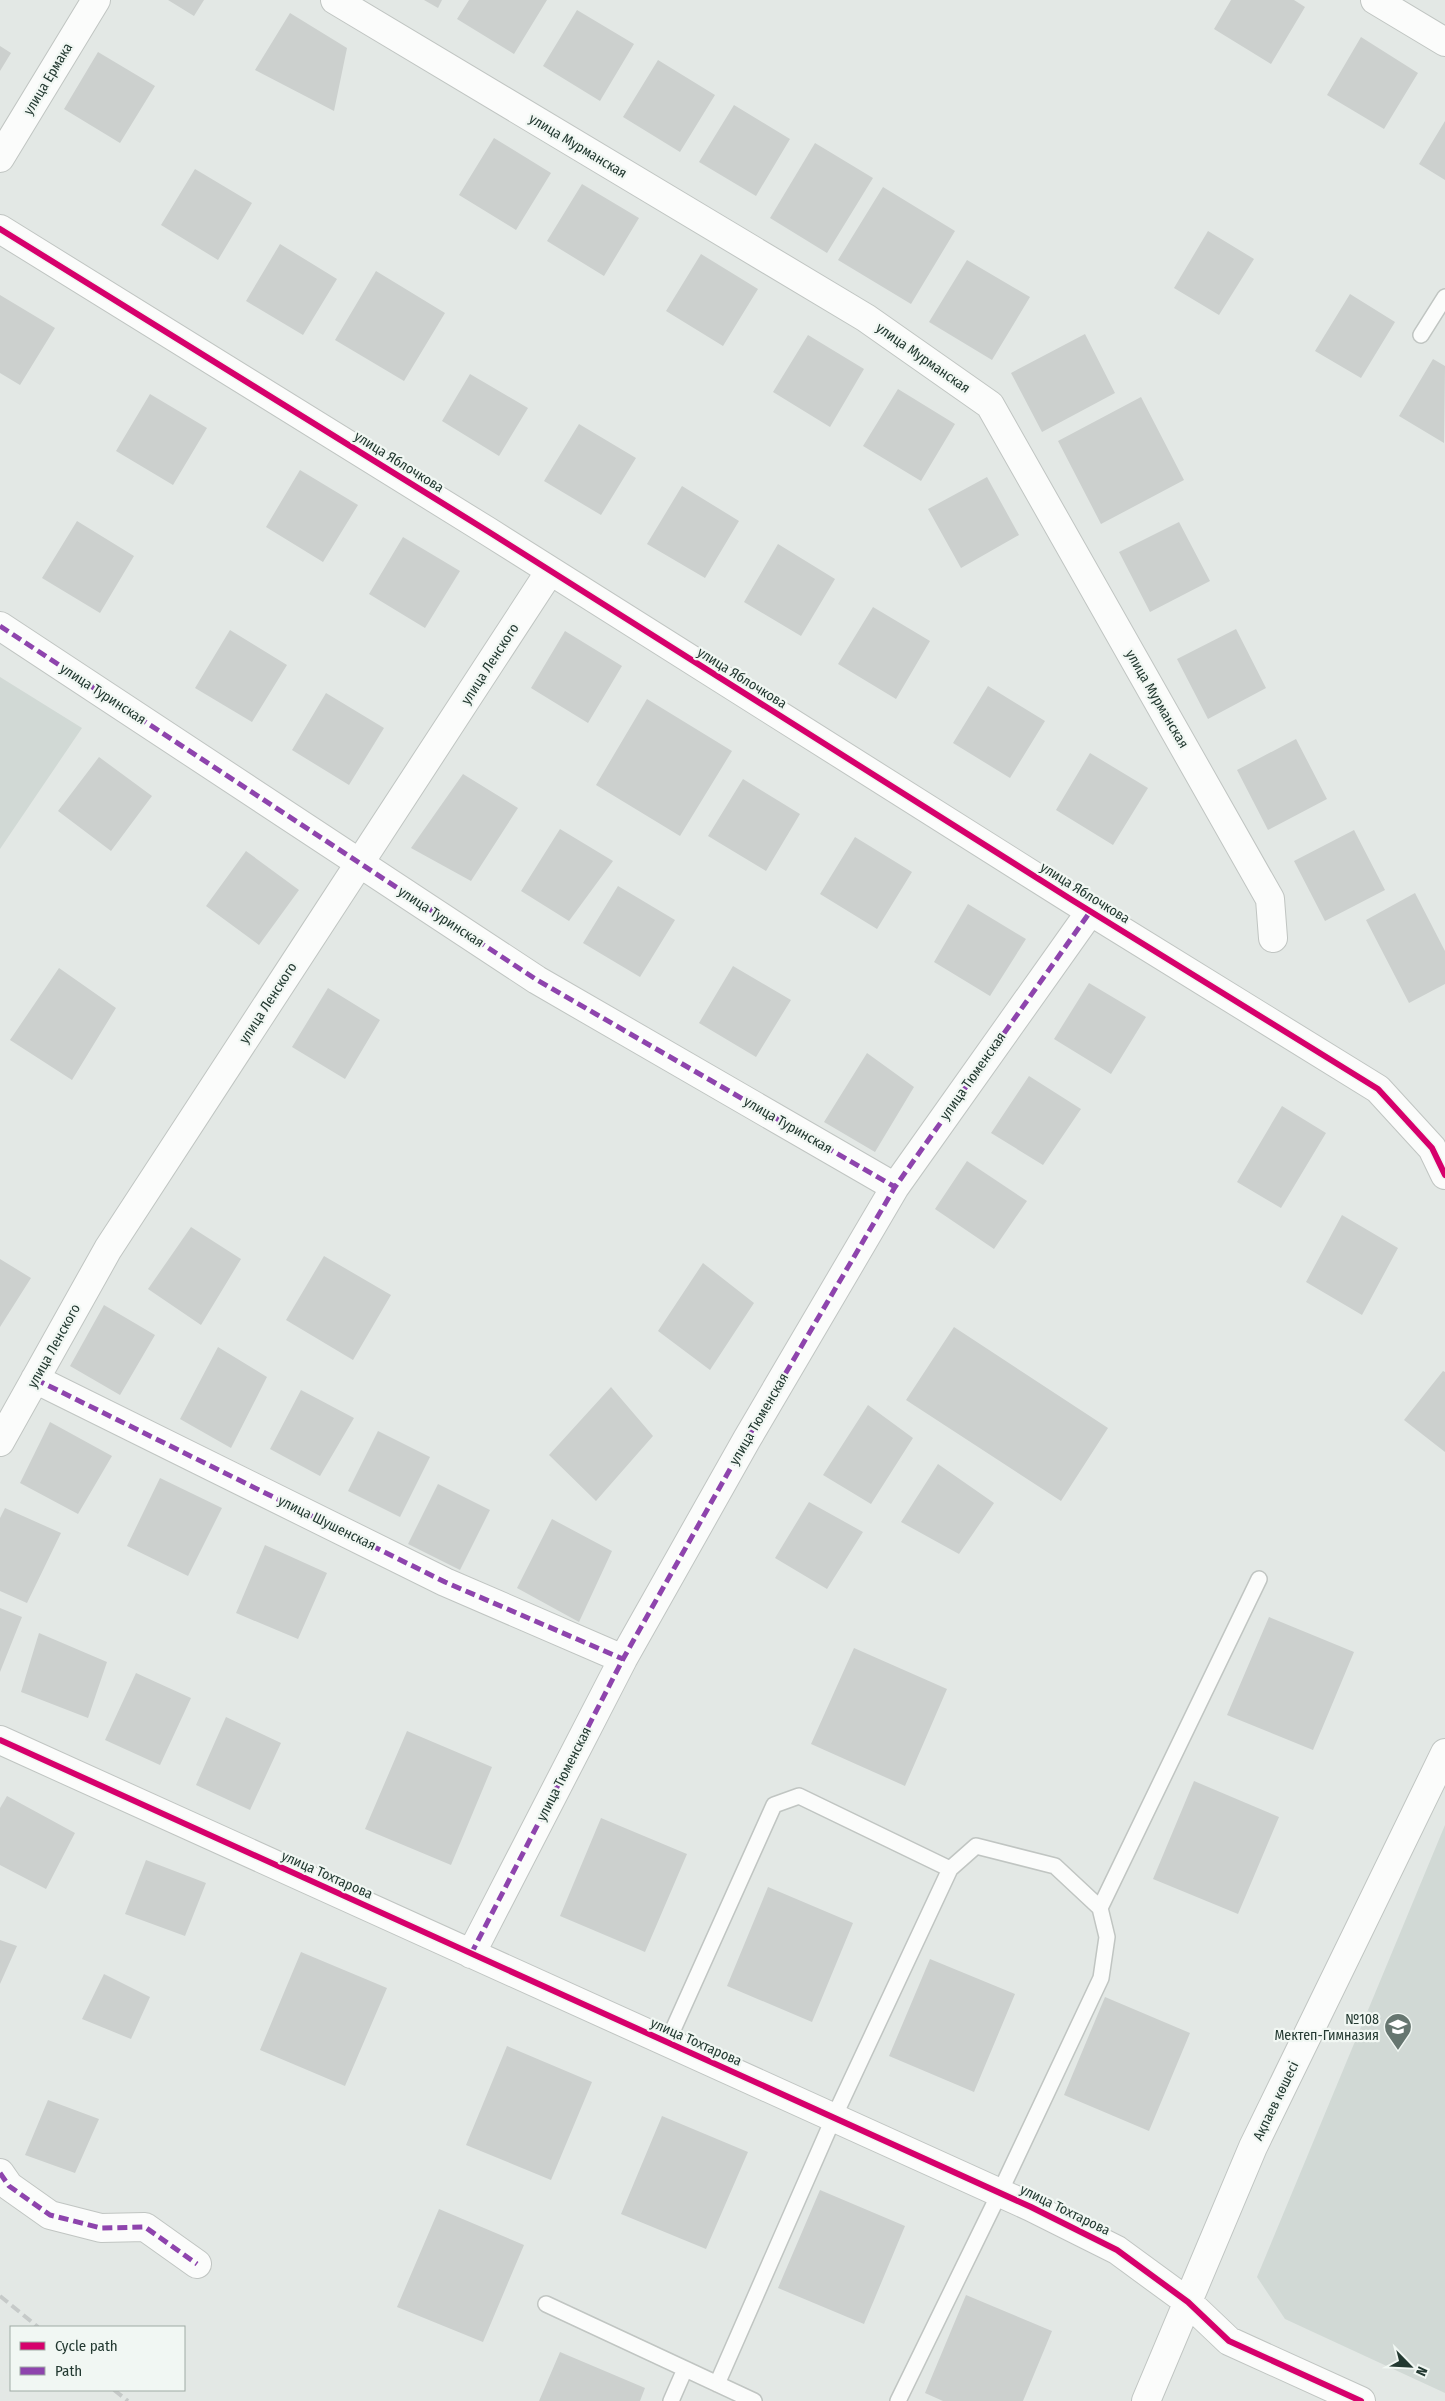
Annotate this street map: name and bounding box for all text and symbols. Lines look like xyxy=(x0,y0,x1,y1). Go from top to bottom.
street label: улица Ермака xyxy=(20,40,76,118)
street label: улица Мурманская xyxy=(526,110,630,182)
street label: улица Мурманская xyxy=(873,319,973,397)
street label: улица Яблочкова xyxy=(351,428,447,496)
street label: улица Ленского xyxy=(457,620,523,708)
street label: улица Яблочкова xyxy=(694,644,790,712)
street label: улица Мурманская xyxy=(1122,647,1192,751)
street label: улица Туринская xyxy=(57,660,149,728)
street label: улица Яблочкова xyxy=(1037,859,1133,927)
street label: улица Туринская xyxy=(395,883,487,951)
street label: улица Ленского xyxy=(235,959,301,1047)
street label: улица Тюменская xyxy=(936,1029,1010,1123)
street label: улица Туринская xyxy=(741,1093,835,1157)
street label: улица Ленского xyxy=(24,1301,84,1391)
street label: улица Тюменская xyxy=(726,1370,792,1468)
street label: улица Шушенская xyxy=(275,1492,379,1554)
street label: улица Тюменская xyxy=(533,1724,595,1824)
street label: улица Тохтарова xyxy=(279,1847,375,1903)
place label: №108 Мектеп-Гимназия xyxy=(1274,2011,1379,2044)
school or university icon: №108 Мектеп-Гимназия xyxy=(1383,2012,1413,2051)
street label: улица Тохтарова xyxy=(648,2014,744,2070)
street label: Ақпаев көшесі xyxy=(1250,2059,1302,2143)
street label: улица Тохтарова xyxy=(1017,2181,1113,2239)
legend xyxy=(10,2326,185,2391)
text: Cycle path xyxy=(55,2337,118,2355)
north arrow xyxy=(1385,2341,1435,2391)
text: Path xyxy=(55,2362,82,2380)
text: N xyxy=(1412,2364,1431,2378)

